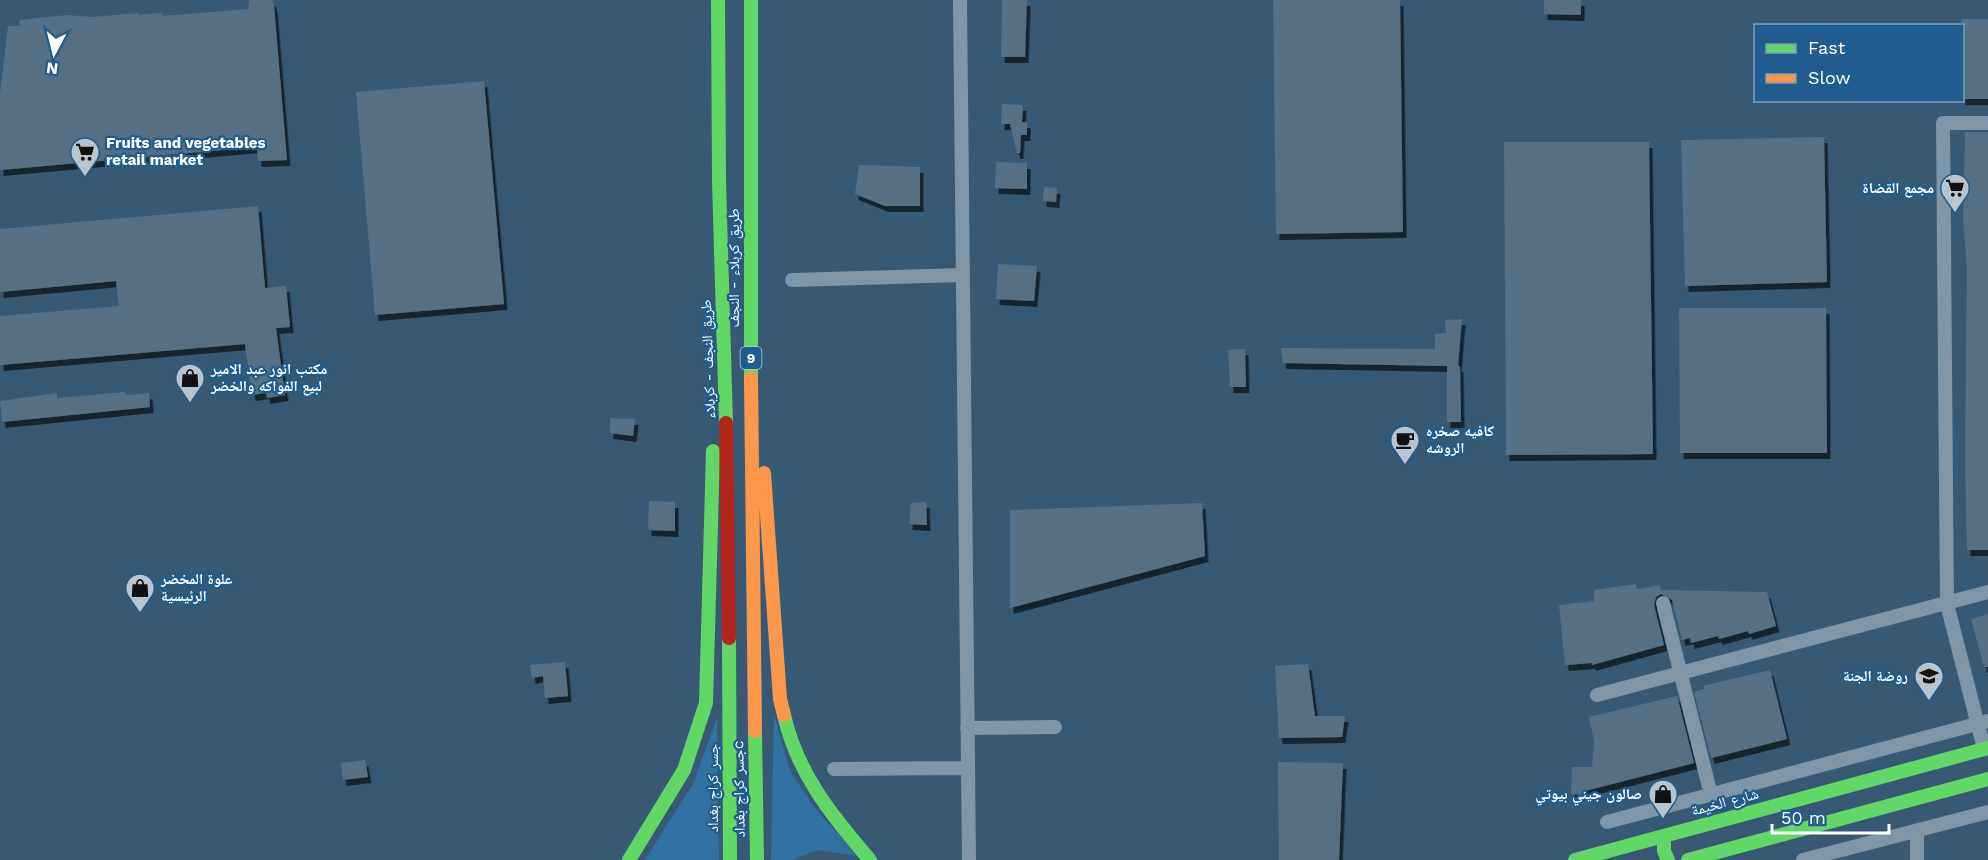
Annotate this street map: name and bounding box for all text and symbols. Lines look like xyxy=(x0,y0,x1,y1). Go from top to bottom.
north arrow xyxy=(24,24,84,84)
legend xyxy=(1754,24,1964,102)
text: Fast xyxy=(1808,37,1846,58)
text: N xyxy=(45,58,59,79)
text: Slow xyxy=(1808,67,1851,88)
place label: Fruits and vegetables retail market xyxy=(106,134,266,169)
supermarket icon: Fruits and vegetables retail market xyxy=(69,136,101,178)
supermarket icon: مجمع القضاة xyxy=(1939,172,1971,214)
place label: مجمع القضاة xyxy=(1862,179,1934,198)
street label: طريق کربلاء - النجف xyxy=(725,208,744,328)
street label: طريق النجف - کربلاء xyxy=(697,299,720,419)
road number: 9 xyxy=(740,347,762,369)
place label: مكتب انور عبد الامير لبيع الفواكه والخضر xyxy=(210,360,327,396)
shop icon: مكتب انور عبد الامير لبيع الفواكه والخضر xyxy=(174,362,206,404)
place label: كافيه صخره الروشه xyxy=(1426,422,1494,457)
cafe icon: كافيه صخره الروشه xyxy=(1389,424,1421,466)
place label: علوة المخضر الرئيسية xyxy=(160,570,233,605)
shop icon: علوة المخضر الرئيسية xyxy=(124,572,156,614)
school or university icon: روضة الجنة xyxy=(1913,660,1945,702)
place label: روضة الجنة xyxy=(1843,667,1908,685)
street label: جسر كراج بغدادc xyxy=(729,740,750,838)
street label: جسر كراج بغداد xyxy=(704,743,723,832)
shop icon: صالون جيني بيوتي xyxy=(1647,778,1679,820)
street label: شارع الخيمة xyxy=(1689,784,1761,821)
place label: صالون جيني بيوتي xyxy=(1535,785,1642,806)
scale bar xyxy=(1772,797,1889,835)
text: 50 m xyxy=(1781,807,1826,828)

